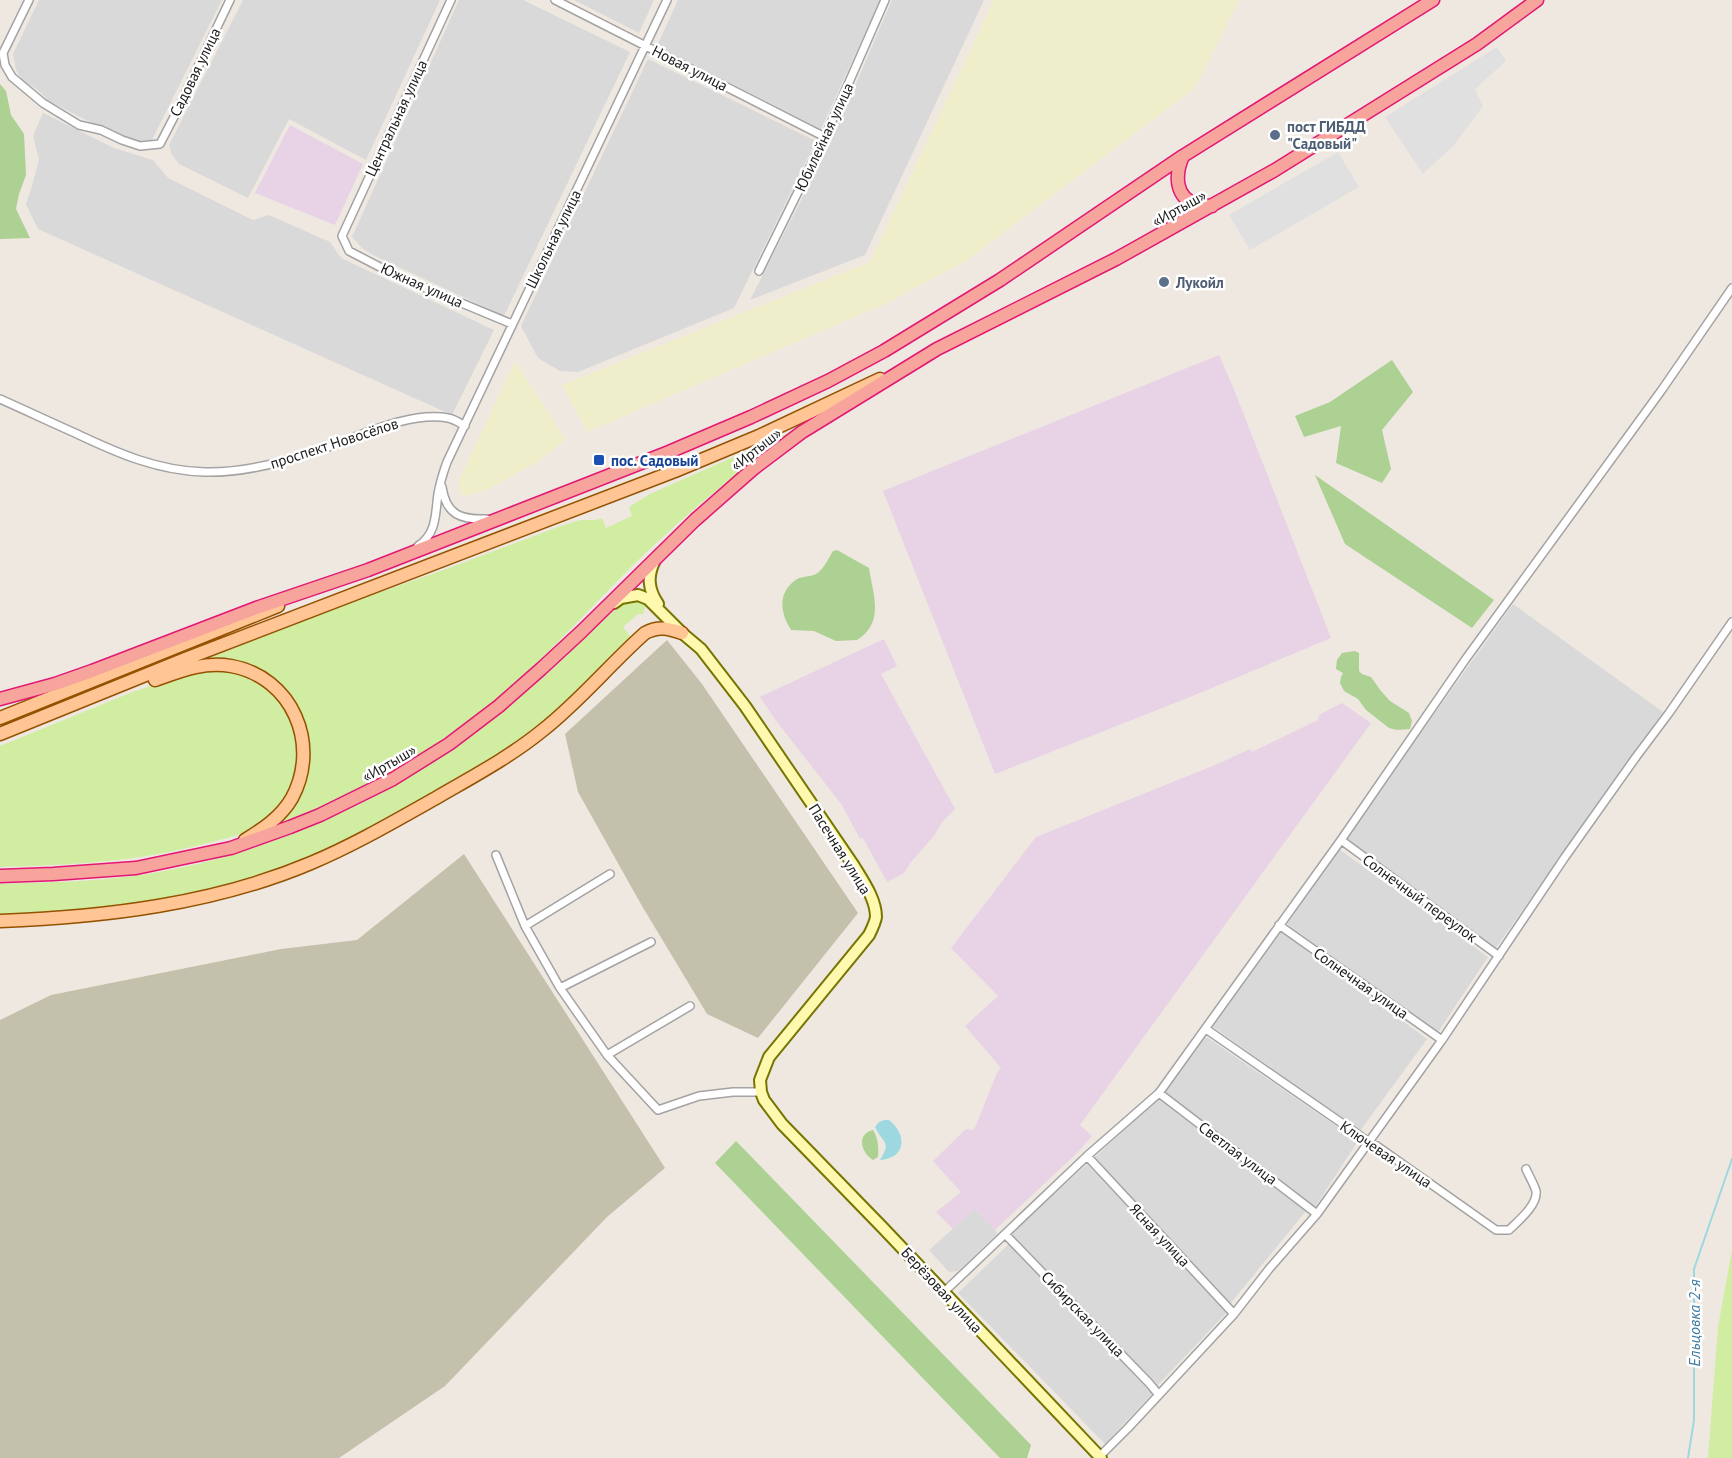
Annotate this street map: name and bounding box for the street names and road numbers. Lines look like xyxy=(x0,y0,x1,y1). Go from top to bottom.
street label: Садовая улица xyxy=(165,25,225,119)
street label: Новая улица xyxy=(649,41,731,95)
street label: Центральная улица xyxy=(361,57,431,179)
street label: Юбилейная улица xyxy=(790,80,858,194)
street label: «Иртыш» xyxy=(1148,185,1210,231)
street label: Школьная улица xyxy=(521,187,585,291)
street label: Южная улица xyxy=(378,258,466,312)
street label: проспект Новосёлов xyxy=(267,413,401,473)
street label: «Иртыш» xyxy=(727,423,785,475)
street label: «Иртыш» xyxy=(359,740,419,786)
street label: Пасечная улица xyxy=(805,800,875,898)
street label: Солнечный переулок xyxy=(1359,850,1482,947)
street label: Солнечная улица xyxy=(1310,943,1412,1023)
street label: Ключевая улица xyxy=(1336,1116,1436,1192)
street label: Светлая улица xyxy=(1195,1117,1281,1189)
street label: Ясная улица xyxy=(1126,1199,1194,1271)
street label: Берёзовая улица xyxy=(897,1243,987,1337)
street label: Сибирская улица xyxy=(1037,1267,1129,1361)

